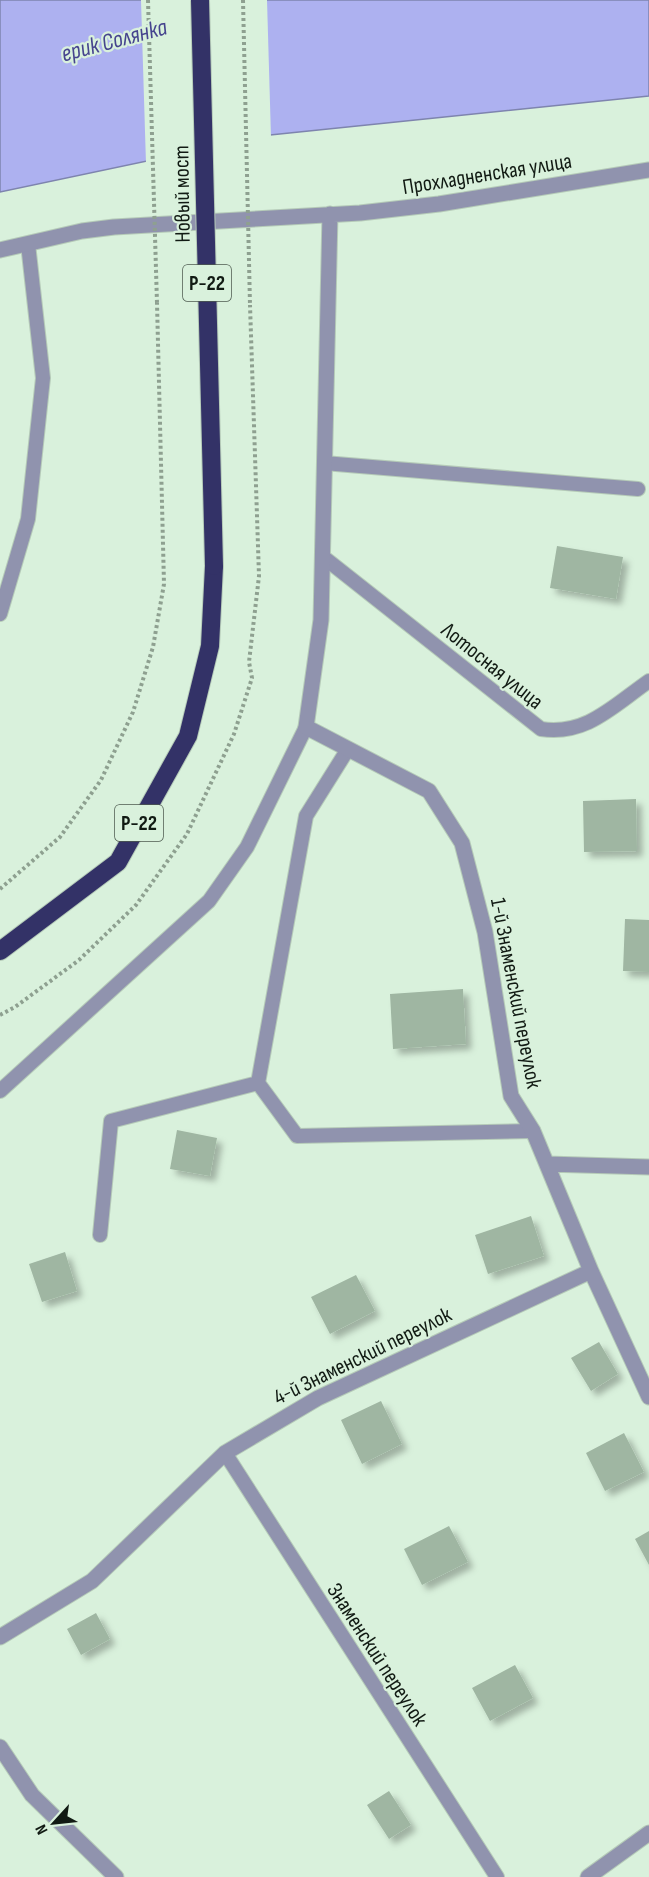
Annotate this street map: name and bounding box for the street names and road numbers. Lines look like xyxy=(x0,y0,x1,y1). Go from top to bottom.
street label: Новый мост xyxy=(168,145,197,243)
street label: Прохладненская улица xyxy=(401,148,574,201)
road number: Р-22 xyxy=(183,265,231,301)
street label: Лотосная улица xyxy=(435,616,548,715)
road number: Р-22 xyxy=(115,805,163,841)
street label: 1-й Знаменский переулок xyxy=(484,896,547,1091)
street label: 4-й Знаменский переулок xyxy=(269,1301,457,1411)
street label: Знаменский переулок xyxy=(321,1578,433,1732)

